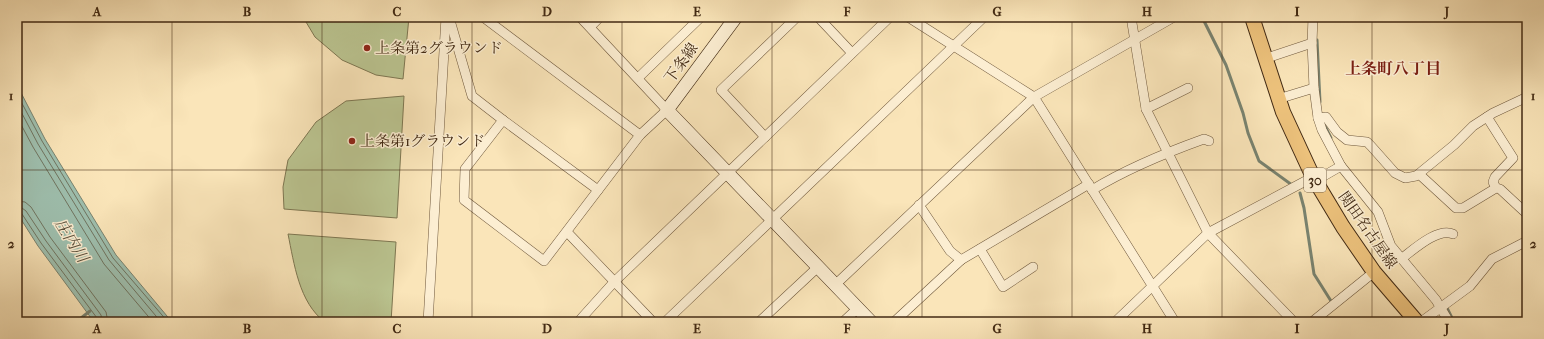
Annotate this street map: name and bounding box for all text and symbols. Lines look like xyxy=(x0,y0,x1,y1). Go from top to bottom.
text: A xyxy=(92,4,102,19)
text: B xyxy=(243,4,252,19)
text: C xyxy=(393,4,402,19)
text: D xyxy=(542,4,552,19)
text: E xyxy=(693,4,701,19)
text: F xyxy=(843,4,851,19)
text: G xyxy=(992,4,1002,19)
text: H xyxy=(1142,4,1153,19)
text: I xyxy=(1294,4,1300,19)
text: J xyxy=(1443,4,1450,20)
place label: 上条第2グラウンド xyxy=(375,39,503,57)
street label: 下条線 xyxy=(660,40,702,86)
marker: 上条第2グラウンド xyxy=(362,43,372,53)
district label: 上条町八丁目 xyxy=(1345,59,1441,78)
text: 1 xyxy=(9,88,14,103)
text: 1 xyxy=(1531,88,1536,103)
place label: 上条第1グラウンド xyxy=(360,132,485,150)
marker: 上条第1グラウンド xyxy=(347,136,357,146)
road number: 30 xyxy=(1304,168,1326,192)
street label: 関田名古屋線 xyxy=(1335,188,1401,272)
water label: 庄内川 xyxy=(51,215,93,267)
text: 2 xyxy=(8,236,15,251)
text: 2 xyxy=(1530,236,1537,251)
text: A xyxy=(92,321,102,336)
text: B xyxy=(243,321,252,336)
text: C xyxy=(393,321,402,336)
text: D xyxy=(542,321,552,336)
text: E xyxy=(693,321,701,336)
text: F xyxy=(843,321,851,336)
text: G xyxy=(992,321,1002,336)
text: H xyxy=(1142,321,1153,336)
text: I xyxy=(1294,321,1300,336)
text: J xyxy=(1443,321,1450,337)

